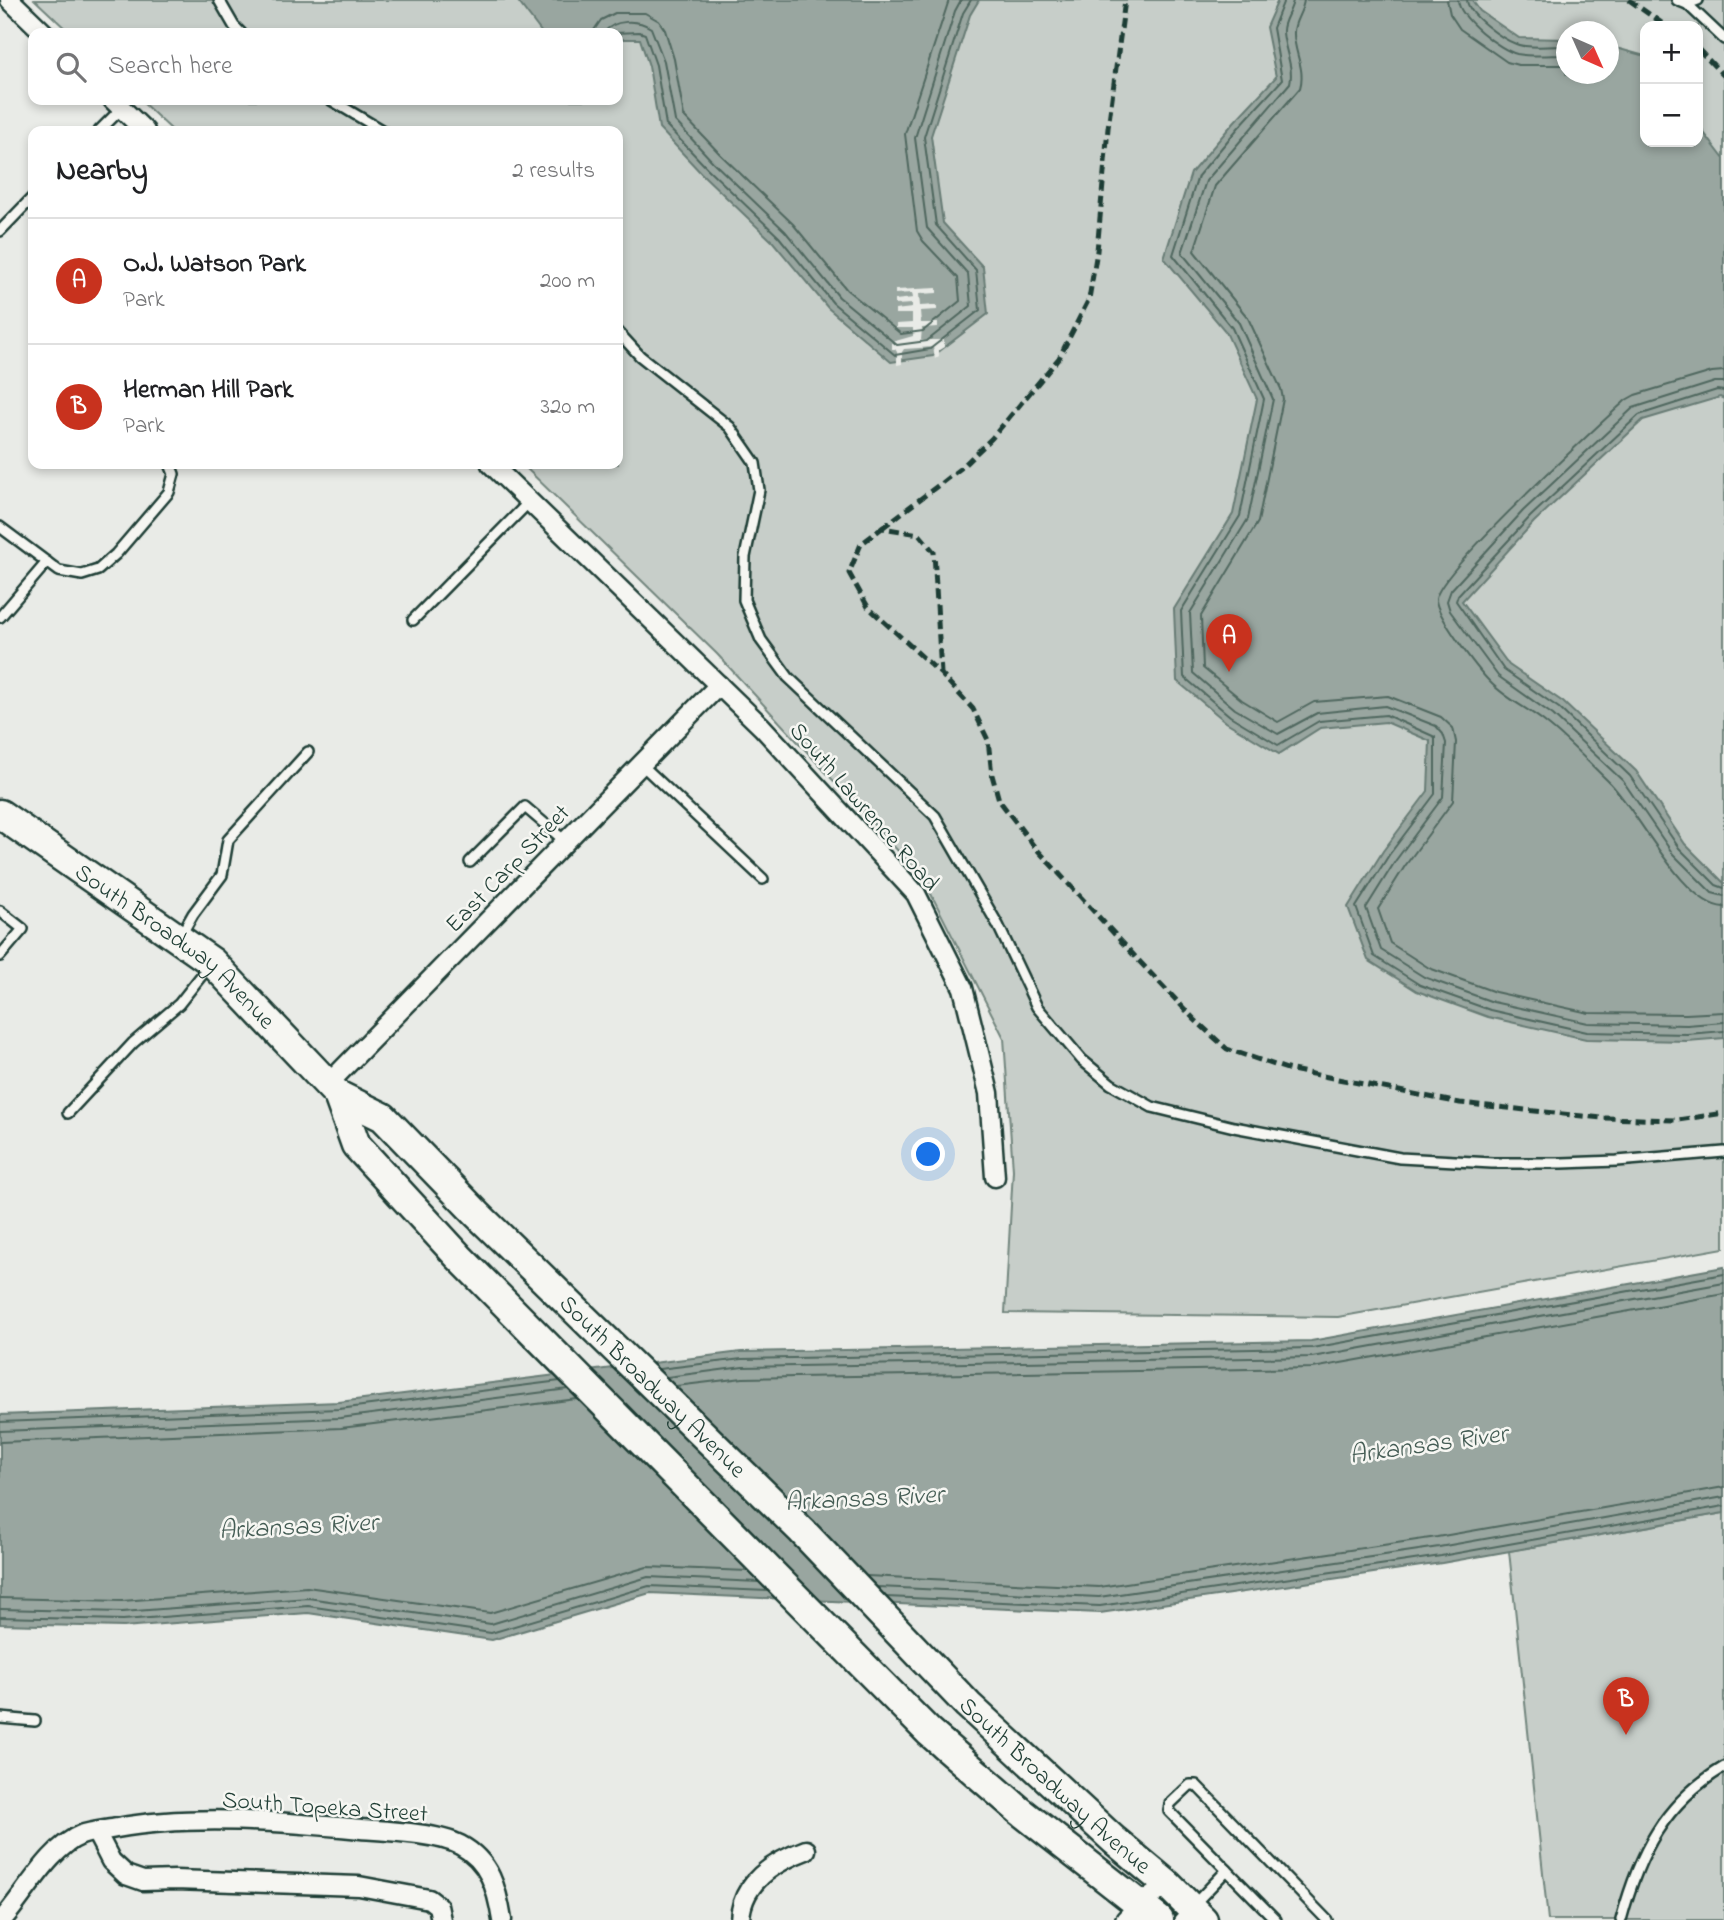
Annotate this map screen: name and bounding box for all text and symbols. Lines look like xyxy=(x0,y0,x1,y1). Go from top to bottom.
north arrow xyxy=(1556,21,1619,84)
map controls xyxy=(1640,21,1703,147)
button: + xyxy=(1640,21,1703,84)
search box xyxy=(28,28,623,105)
icon: search xyxy=(52,48,90,86)
text: Search here xyxy=(108,48,233,86)
button: − xyxy=(1640,84,1703,147)
text: Nearby xyxy=(56,150,148,194)
text: 2 results xyxy=(512,155,595,188)
text: O.J. Watson Park xyxy=(123,246,306,284)
text: A xyxy=(72,265,86,298)
text: 200 m xyxy=(540,265,595,298)
text: Park xyxy=(123,284,165,317)
text: Herman Hill Park xyxy=(123,372,293,410)
text: B xyxy=(71,391,87,424)
text: 320 m xyxy=(541,391,595,424)
text: Park xyxy=(123,410,165,443)
pin: A xyxy=(1206,614,1252,672)
street label: South Lawrence Road xyxy=(780,715,947,900)
street label: East Carp Street xyxy=(438,798,579,942)
street label: South Broadway Avenue xyxy=(67,856,282,1039)
your location xyxy=(911,1137,945,1171)
street label: South Broadway Avenue xyxy=(550,1288,753,1487)
water label: Arkansas River xyxy=(1347,1416,1513,1476)
water label: Arkansas River xyxy=(784,1477,947,1523)
water label: Arkansas River xyxy=(218,1505,381,1551)
pin: B xyxy=(1603,1677,1649,1735)
street label: South Broadway Avenue xyxy=(950,1690,1158,1884)
street label: South Topeka Street xyxy=(221,1784,429,1833)

